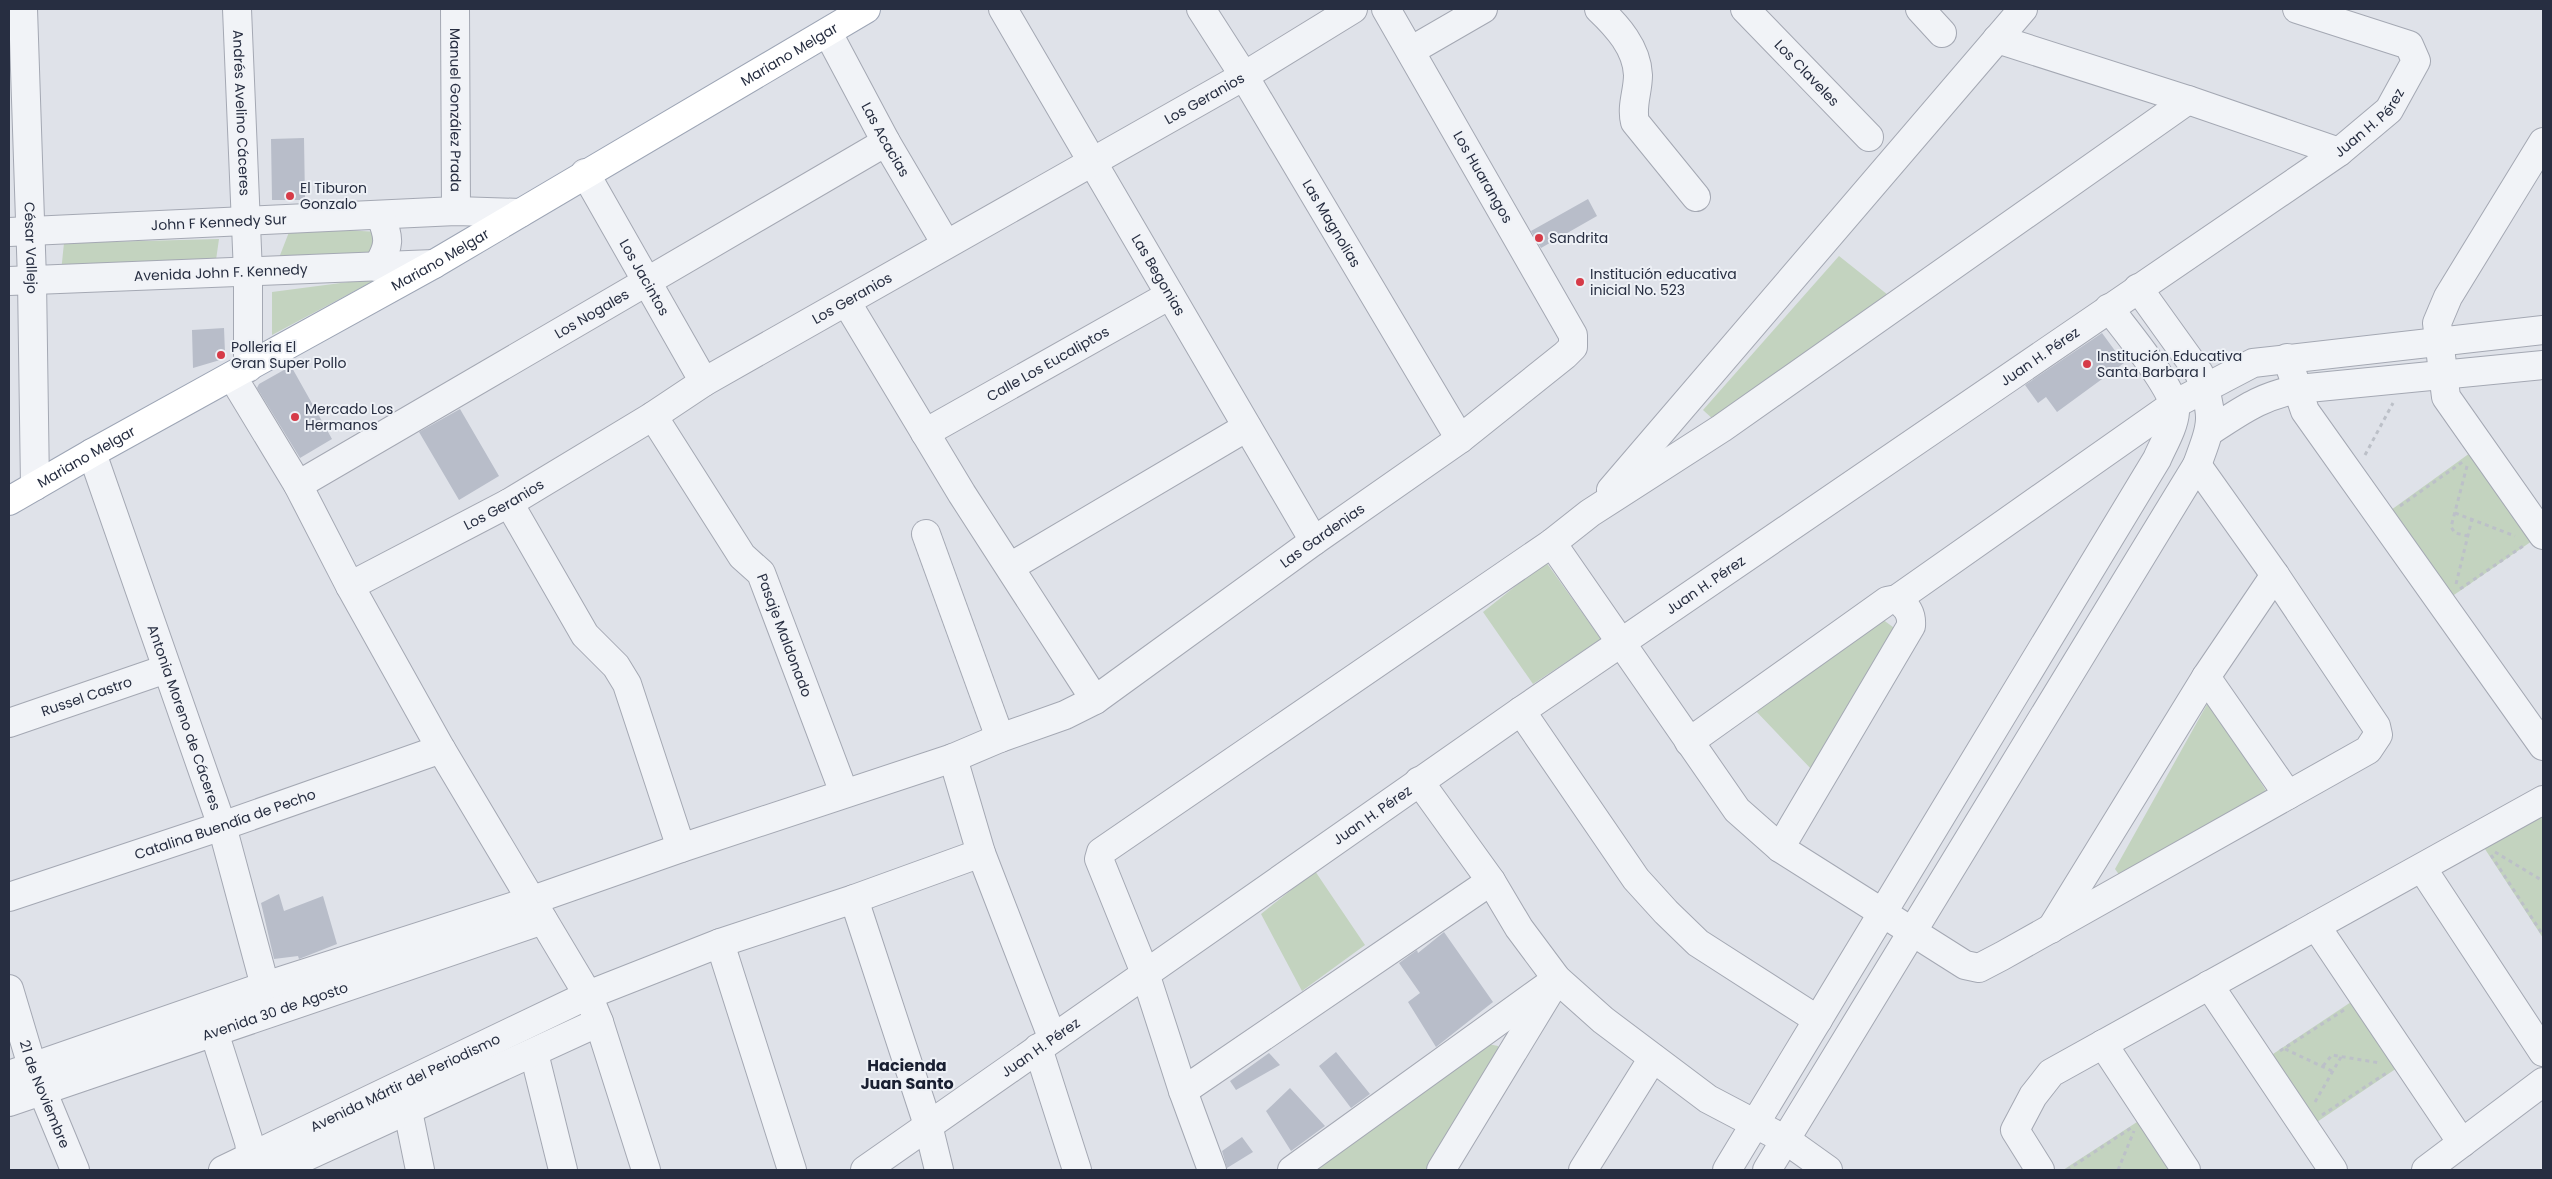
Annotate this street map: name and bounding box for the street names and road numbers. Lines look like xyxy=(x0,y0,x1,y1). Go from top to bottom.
street label: Mariano Melgar xyxy=(737,18,841,91)
street label: Manuel González Prada xyxy=(445,28,466,192)
street label: Andrés Avelino Cáceres xyxy=(228,29,255,196)
street label: Los Claveles xyxy=(1770,35,1844,111)
street label: Los Geranios xyxy=(1161,68,1248,129)
street label: Juan H. Pérez xyxy=(2330,85,2409,162)
street label: Las Acacias xyxy=(857,99,914,181)
street label: Los Huarangos xyxy=(1448,127,1518,227)
street label: Las Magnolias xyxy=(1298,176,1366,271)
street label: César Vallejo xyxy=(19,201,42,294)
street label: John F Kennedy Sur xyxy=(150,209,287,235)
street label: Mariano Melgar xyxy=(388,224,493,296)
street label: Las Begonias xyxy=(1127,230,1190,319)
street label: Los Jacintos xyxy=(615,235,674,319)
street label: Avenida John F. Kennedy xyxy=(134,259,308,286)
street label: Los Geranios xyxy=(808,267,896,329)
street label: Los Nogales xyxy=(551,284,633,343)
street label: Calle Los Eucaliptos xyxy=(983,321,1113,406)
street label: Juan H. Pérez xyxy=(1996,322,2083,391)
street label: Mariano Melgar xyxy=(34,421,139,493)
street label: Los Geranios xyxy=(460,474,548,535)
street label: Las Gardenias xyxy=(1276,499,1369,573)
street label: Juan H. Pérez xyxy=(1662,551,1749,619)
street label: Pasaje Maldonado xyxy=(752,571,817,700)
street label: Antonia Moreno de Cáceres xyxy=(143,622,226,813)
street label: Russel Castro xyxy=(38,671,135,721)
street label: Juan H. Pérez xyxy=(1329,781,1416,850)
street label: Catalina Buendía de Pecho xyxy=(132,784,318,865)
street label: Avenida 30 de Agosto xyxy=(199,977,351,1046)
street label: Juan H. Pérez xyxy=(997,1013,1084,1082)
street label: Avenida Mártir del Periodismo xyxy=(307,1028,504,1137)
street label: 21 de Noviembre xyxy=(15,1037,75,1151)

